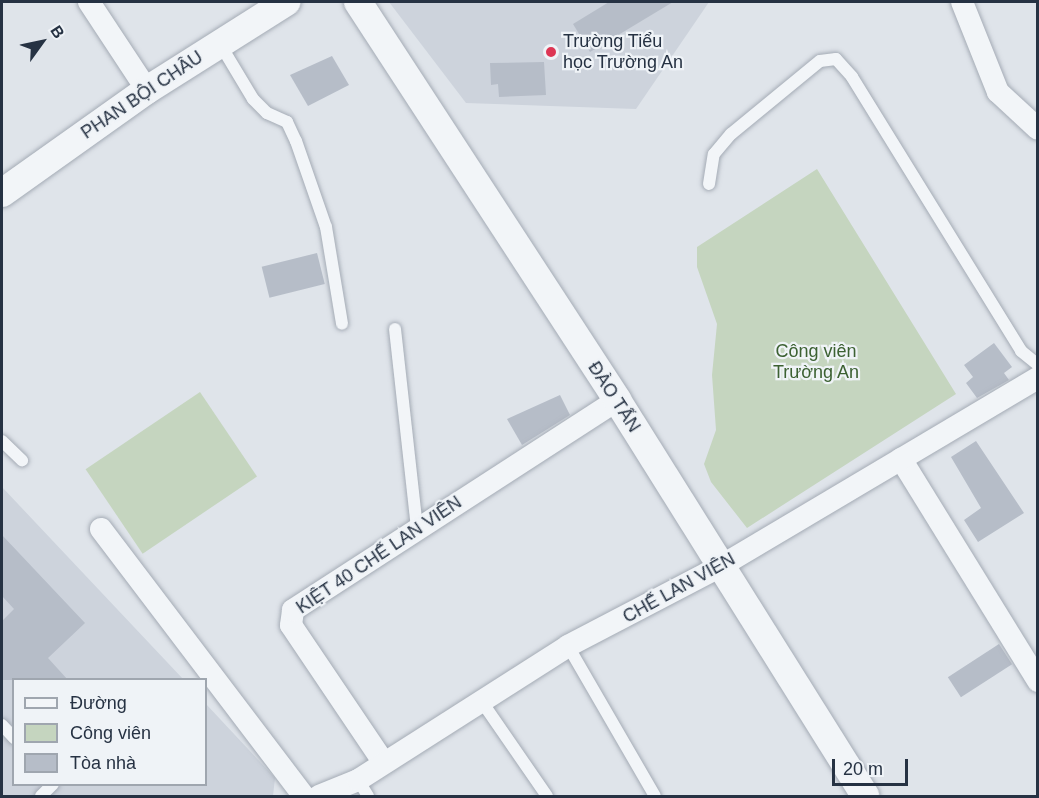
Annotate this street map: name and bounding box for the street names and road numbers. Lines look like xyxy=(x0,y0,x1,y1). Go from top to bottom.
street label: PHAN BỘI CHÂU xyxy=(77,46,207,144)
street label: ĐÀO TẤN xyxy=(583,358,645,436)
street label: KIỆT 40 CHẾ LAN VIÊN xyxy=(292,492,466,618)
street label: CHẾ LAN VIÊN xyxy=(619,548,739,628)

